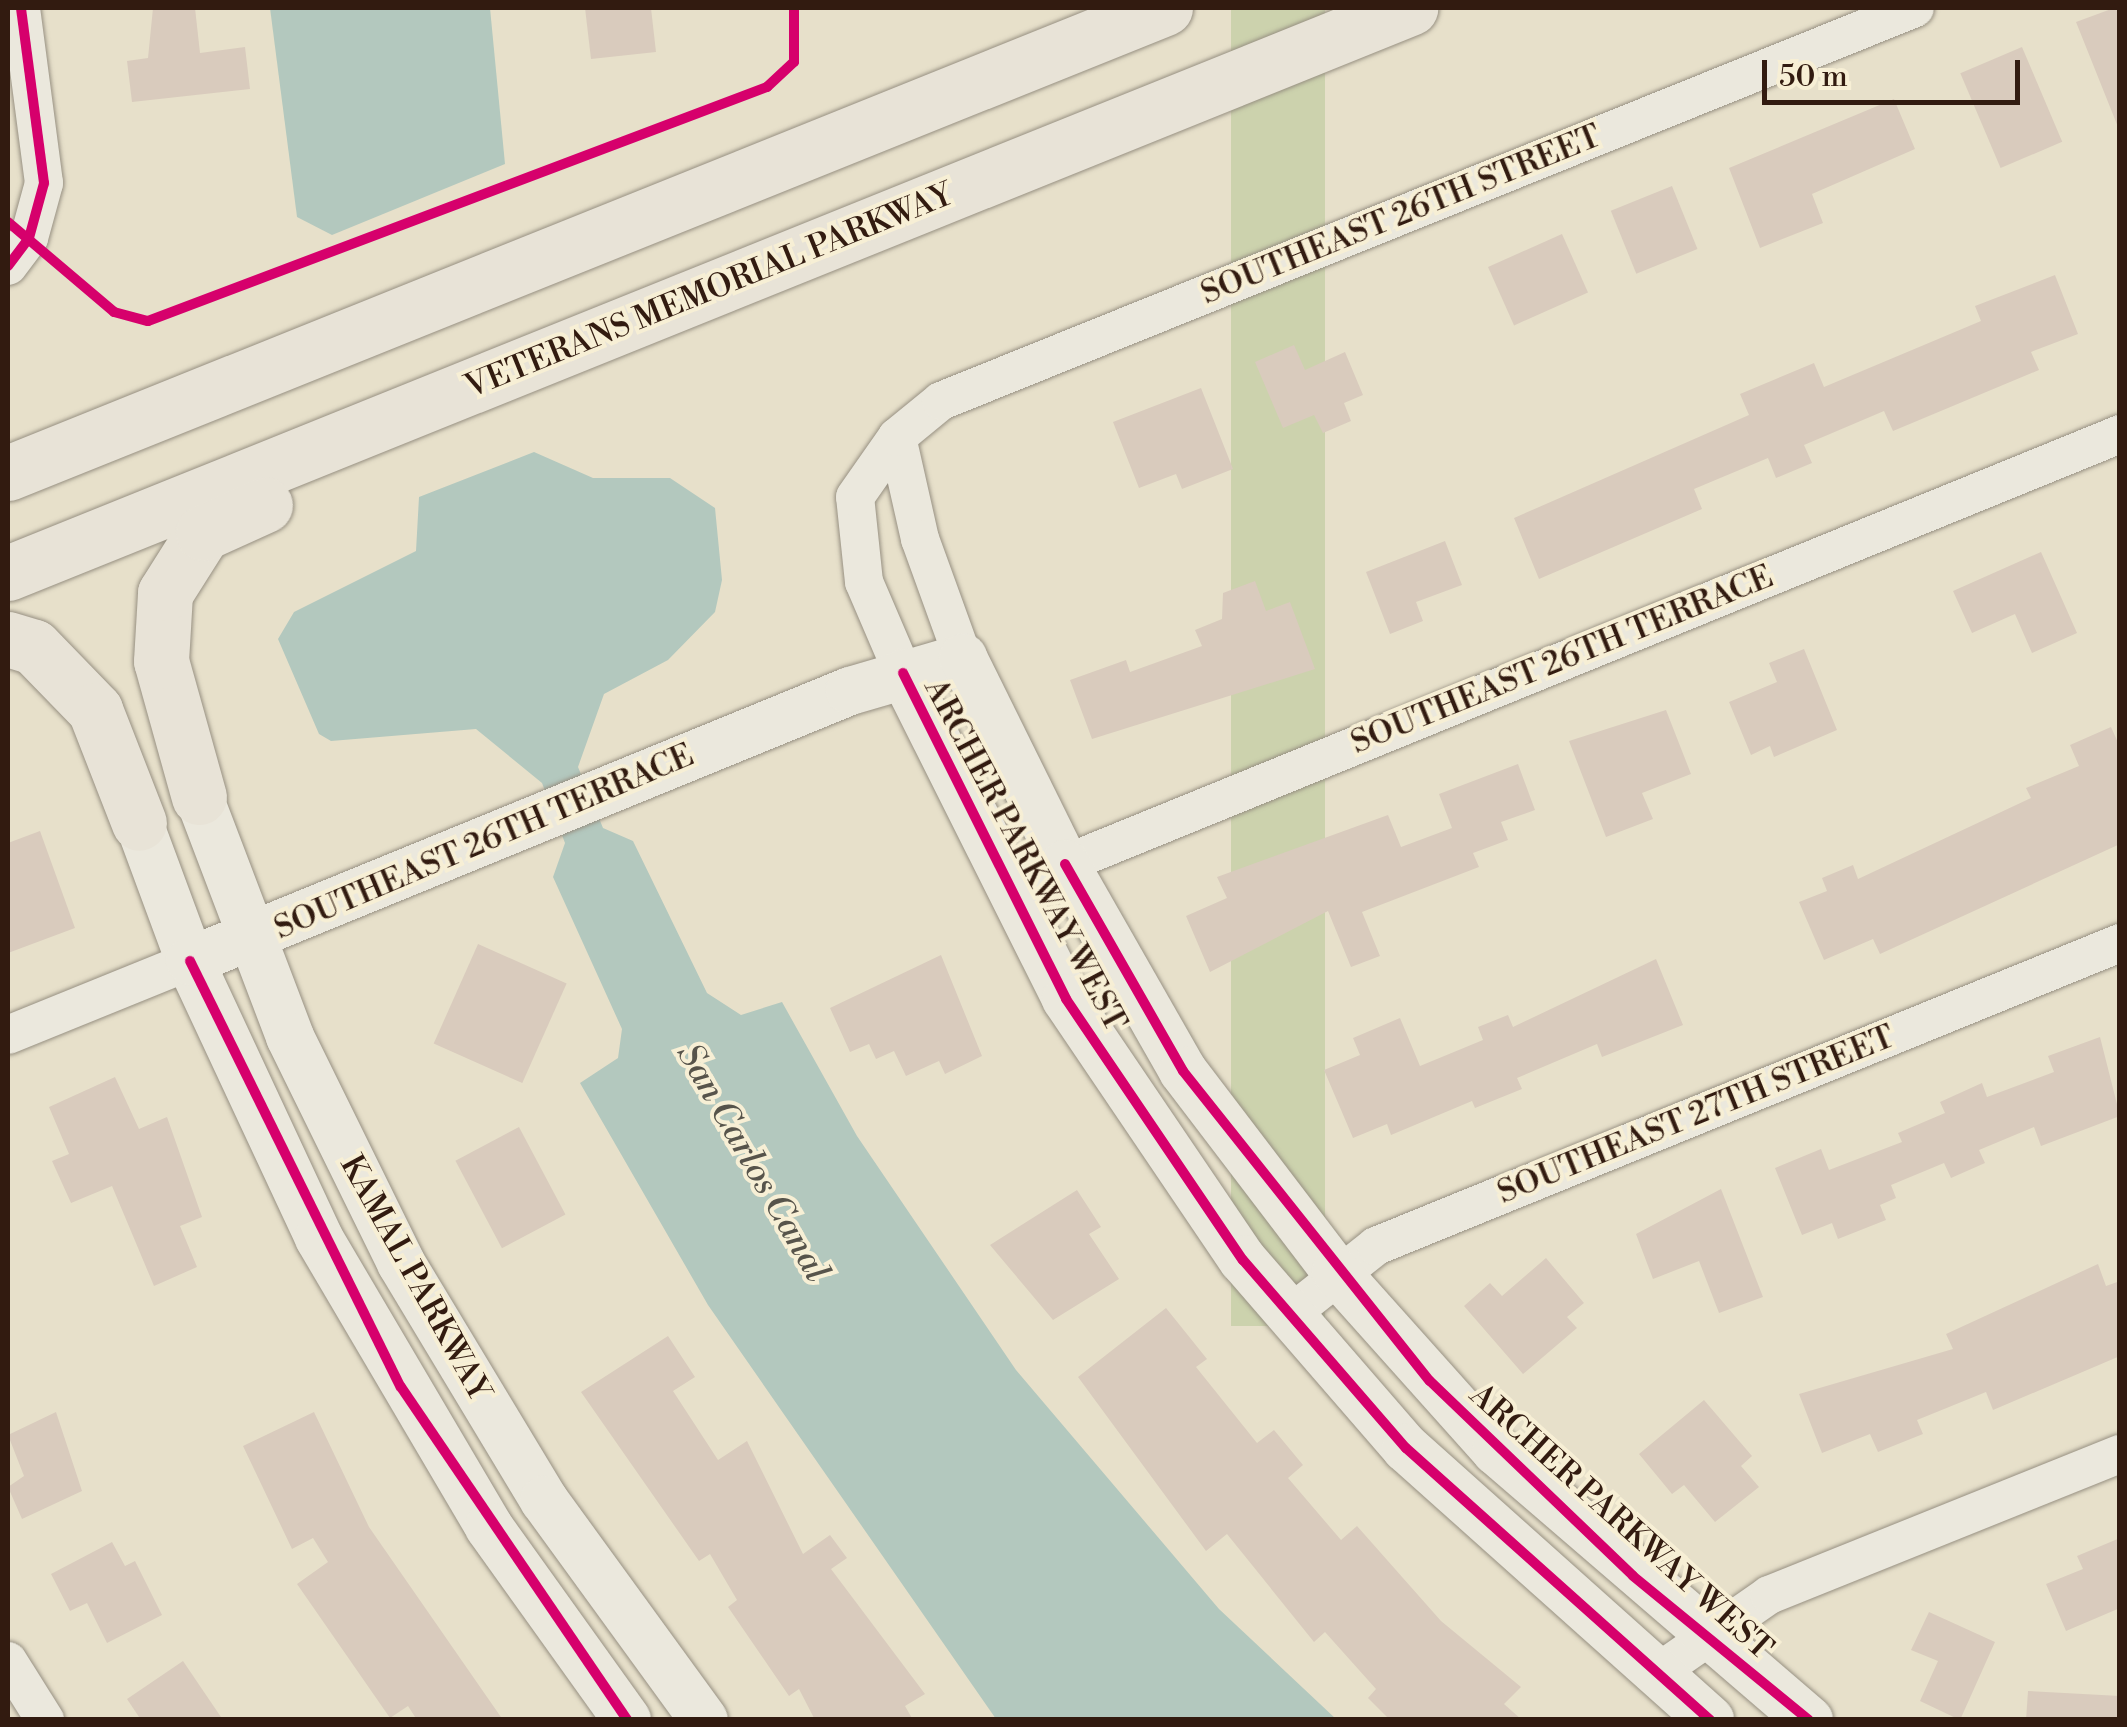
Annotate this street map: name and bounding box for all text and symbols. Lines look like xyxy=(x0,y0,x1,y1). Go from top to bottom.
scale bar xyxy=(1767,40,2024,102)
text: 50 m xyxy=(1779,58,1848,96)
street label: SOUTHEAST 26TH STREET xyxy=(1195,117,1607,313)
street label: VETERANS MEMORIAL PARKWAY xyxy=(460,175,958,407)
street label: SOUTHEAST 26TH TERRACE xyxy=(1345,558,1779,762)
street label: ARCHER PARKWAY WEST xyxy=(916,672,1134,1038)
street label: SOUTHEAST 26TH TERRACE xyxy=(269,736,699,948)
street label: SOUTHEAST 27TH STREET xyxy=(1492,1018,1900,1212)
water label: San Carlos Canal xyxy=(667,1036,837,1290)
street label: KAMAL PARKWAY xyxy=(332,1148,498,1408)
street label: ARCHER PARKWAY WEST xyxy=(1462,1376,1780,1668)

